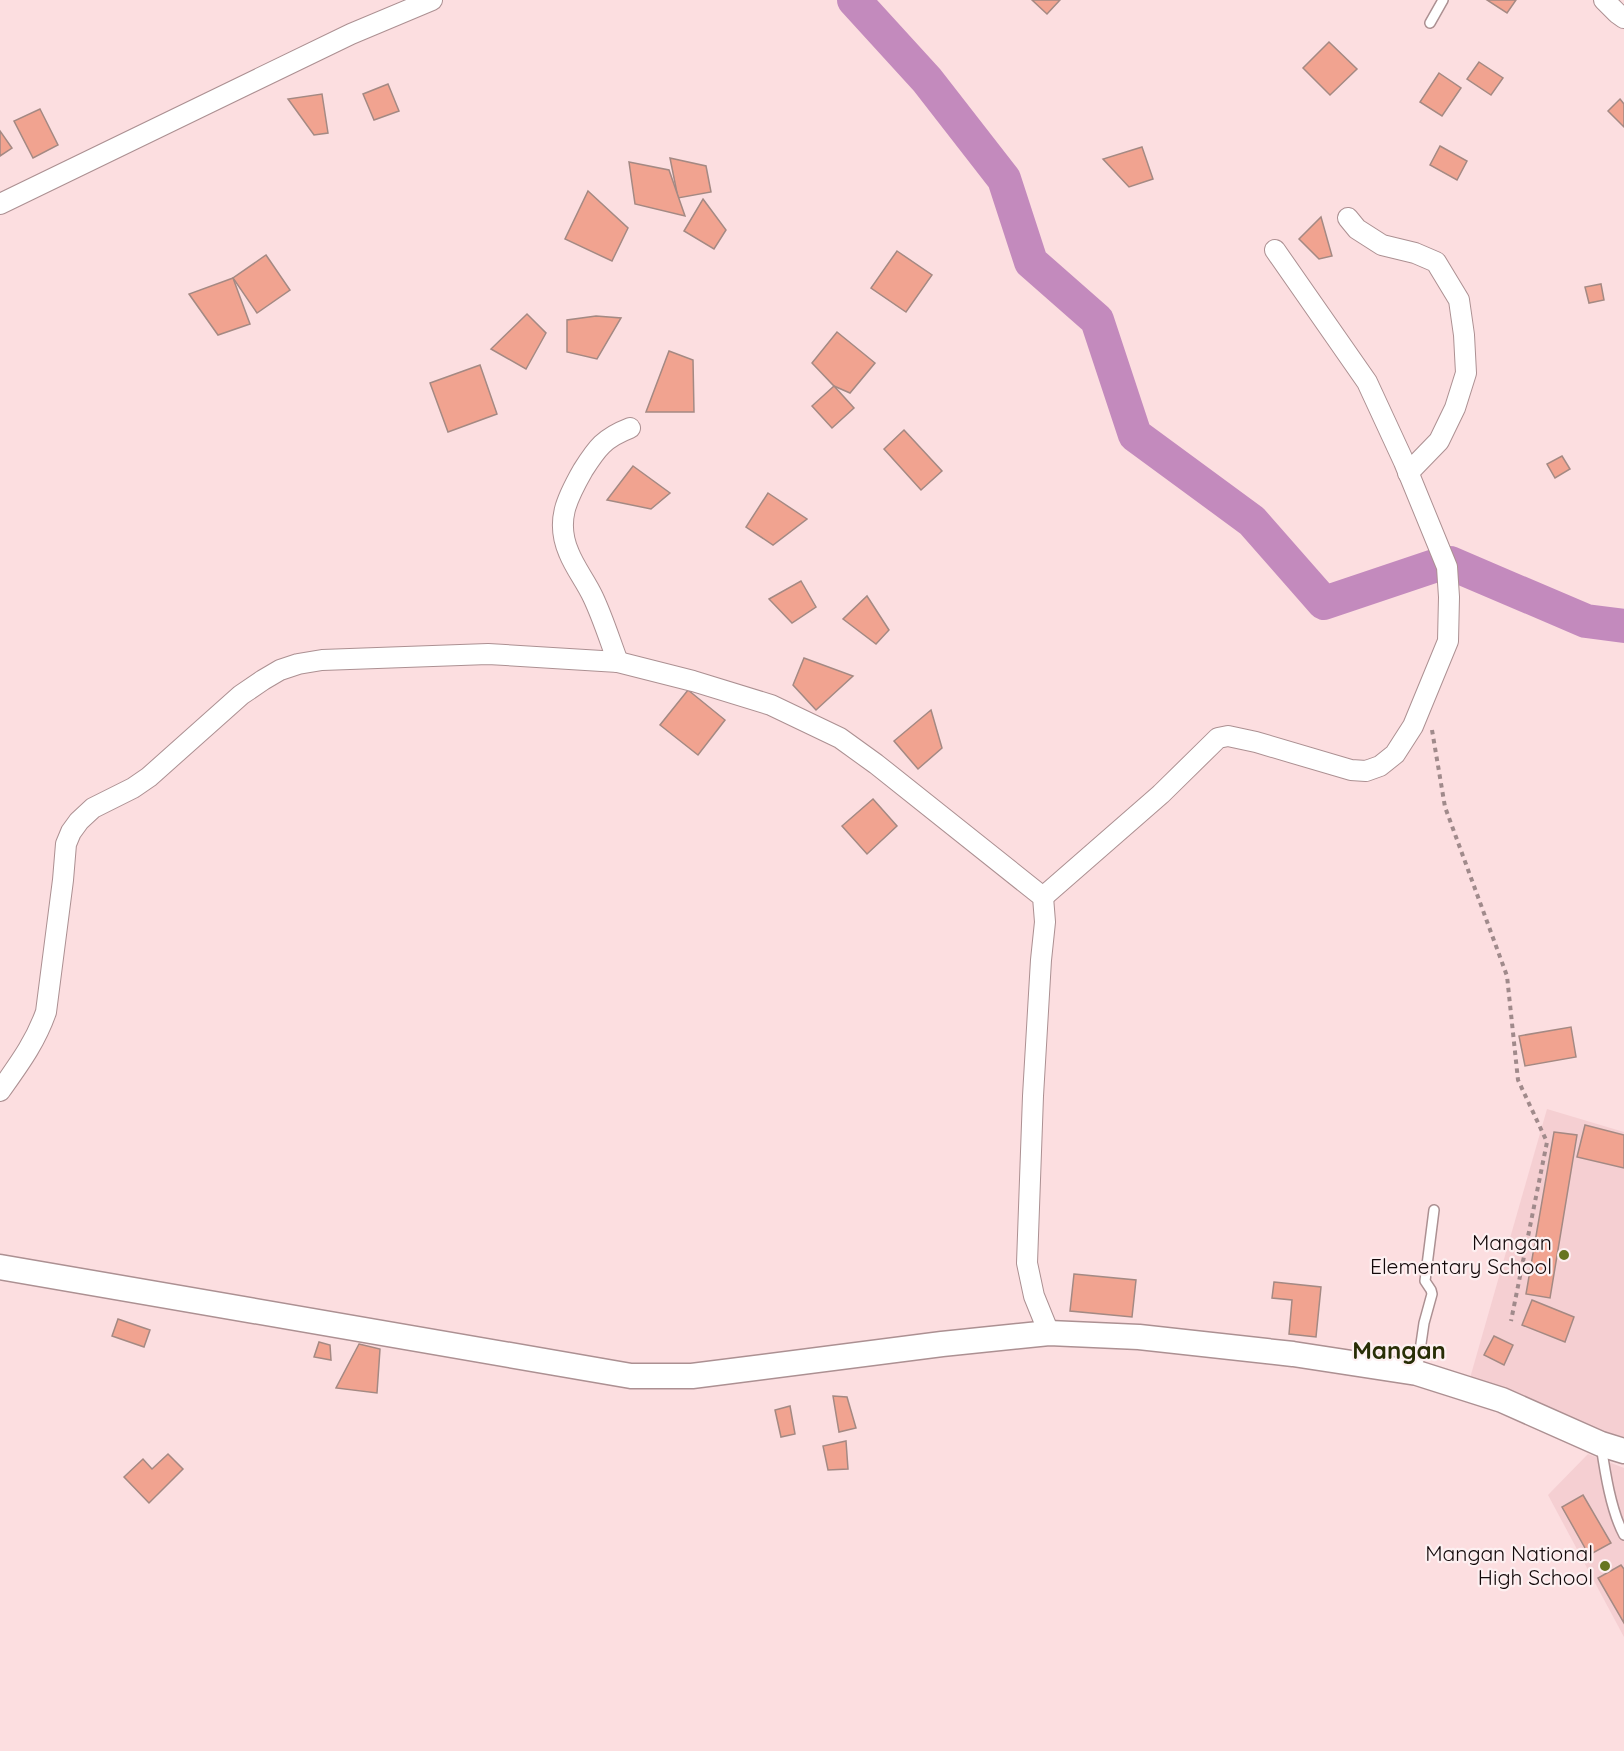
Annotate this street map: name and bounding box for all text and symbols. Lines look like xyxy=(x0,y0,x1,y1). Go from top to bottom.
place label: Mangan Elementary School xyxy=(1370,1229,1552,1279)
marker: Mangan Elementary School xyxy=(1557,1248,1571,1262)
district label: Mangan xyxy=(1352,1335,1446,1365)
place label: Mangan National High School xyxy=(1425,1540,1593,1590)
marker: Mangan National High School xyxy=(1598,1559,1612,1573)

